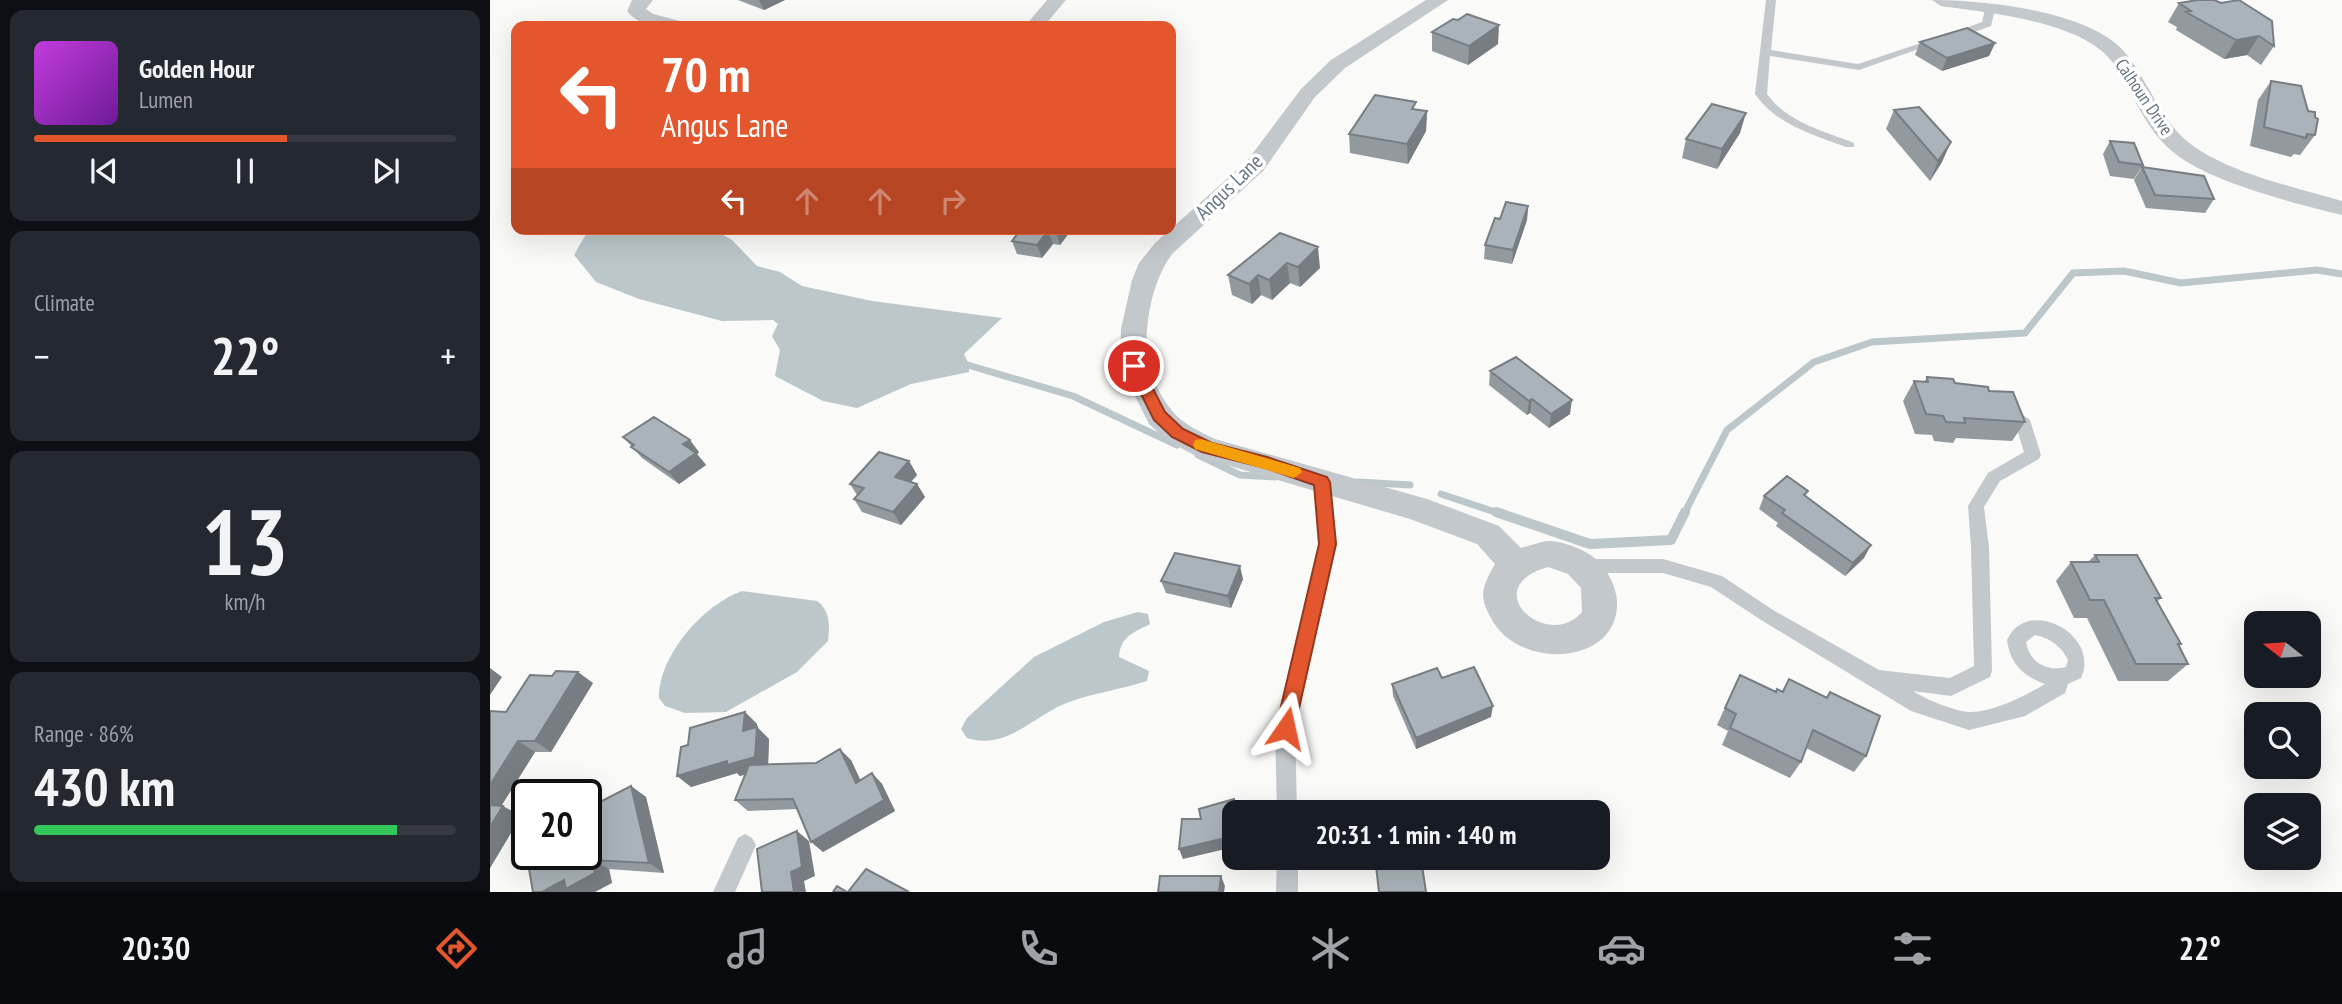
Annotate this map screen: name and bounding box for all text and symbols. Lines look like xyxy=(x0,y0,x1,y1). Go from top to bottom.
text: 70 m xyxy=(661,42,750,106)
icon: left xyxy=(546,49,637,140)
text: Golden Hour xyxy=(139,52,254,85)
street label: Calhoun Drive xyxy=(2110,54,2178,139)
text: Lumen xyxy=(139,85,193,114)
text: Angus Lane xyxy=(661,104,788,146)
street label: Angus Lane xyxy=(1189,148,1268,225)
icon: previous xyxy=(85,152,123,190)
icon: pause xyxy=(226,152,264,190)
icon: next xyxy=(367,152,405,190)
icon: left xyxy=(715,182,753,220)
icon: ahead xyxy=(788,182,826,220)
icon: ahead xyxy=(861,182,899,220)
icon: right xyxy=(934,182,972,220)
text: Climate xyxy=(34,288,95,317)
text: 22° xyxy=(211,322,279,389)
text: − xyxy=(34,331,50,380)
text: + xyxy=(440,331,456,380)
pin xyxy=(1104,336,1164,396)
icon: arrive xyxy=(1115,347,1153,385)
text: 13 xyxy=(202,482,289,600)
text: km/h xyxy=(225,587,265,616)
north arrow xyxy=(2244,611,2320,688)
map controls xyxy=(2244,611,2321,870)
position arrow xyxy=(1249,691,1323,765)
button: search xyxy=(2244,702,2321,779)
text: Range · 86% xyxy=(34,719,134,748)
text: 430 km xyxy=(34,753,175,820)
speed limit sign: 20 xyxy=(511,779,602,870)
button: layers xyxy=(2244,793,2321,870)
text: 20:31 · 1 min · 140 m xyxy=(1316,818,1516,851)
icon: directions xyxy=(432,924,481,973)
icon: music xyxy=(723,924,772,973)
icon: phone xyxy=(1014,924,1063,973)
icon: climate xyxy=(1306,924,1355,973)
icon: car xyxy=(1597,924,1646,973)
icon: filters xyxy=(1888,924,1937,973)
text: 20:30 xyxy=(121,927,190,969)
text: 22° xyxy=(2179,927,2221,969)

